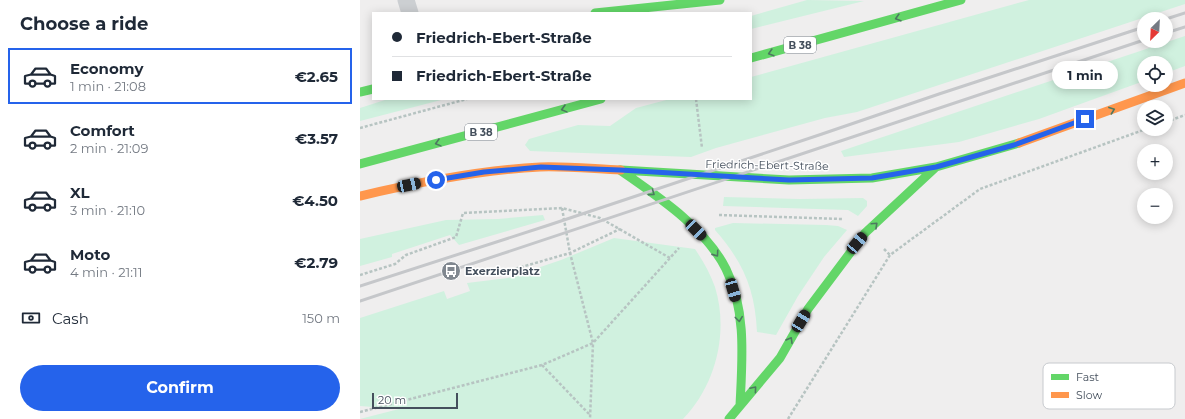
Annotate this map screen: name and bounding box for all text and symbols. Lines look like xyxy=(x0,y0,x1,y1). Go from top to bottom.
north arrow xyxy=(1137,12,1173,48)
map controls xyxy=(1137,12,1173,224)
text: Choose a ride xyxy=(20,13,148,35)
one-way arrow xyxy=(895,13,901,21)
text: Friedrich-Ebert-Straße xyxy=(416,28,592,47)
road number: B 38 xyxy=(784,37,816,53)
one-way arrow xyxy=(768,48,775,57)
button: locate xyxy=(1137,56,1173,92)
icon: car xyxy=(22,58,58,94)
text: Economy xyxy=(70,59,143,78)
callout: 1 min xyxy=(1052,61,1118,89)
text: Friedrich-Ebert-Straße xyxy=(416,66,592,85)
text: €2.65 xyxy=(295,67,338,86)
text: 1 min xyxy=(1067,67,1103,83)
text: 1 min · 21:08 xyxy=(70,78,146,94)
button: layers xyxy=(1137,100,1173,136)
one-way arrow xyxy=(560,104,567,113)
one-way arrow xyxy=(1108,106,1115,115)
route end xyxy=(1076,110,1094,128)
icon: car xyxy=(22,120,58,156)
text: Comfort xyxy=(70,121,135,140)
road number: B 38 xyxy=(465,124,497,140)
text: €3.57 xyxy=(295,129,338,148)
one-way arrow xyxy=(435,138,442,147)
text: 2 min · 21:09 xyxy=(70,140,148,156)
button: + xyxy=(1137,144,1173,180)
street label: Friedrich-Ebert-Straße xyxy=(705,157,829,173)
route start xyxy=(427,171,445,189)
car xyxy=(396,177,422,193)
icon: car xyxy=(22,182,58,218)
text: XL xyxy=(70,183,89,202)
one-way arrow xyxy=(647,188,654,195)
button: − xyxy=(1137,188,1173,224)
text: €4.50 xyxy=(292,191,338,210)
text: 3 min · 21:10 xyxy=(70,202,145,218)
car xyxy=(683,217,709,243)
one-way arrow xyxy=(870,222,878,229)
car xyxy=(845,230,869,256)
icon: car xyxy=(22,244,58,280)
text: Moto xyxy=(70,245,110,264)
one-way arrow xyxy=(711,249,718,256)
text: €2.79 xyxy=(294,253,338,272)
bus stop icon: Exerzierplatz xyxy=(440,260,462,282)
text: 4 min · 21:11 xyxy=(70,264,142,280)
place label: Exerzierplatz xyxy=(465,264,540,278)
car xyxy=(724,277,742,303)
icon: cash xyxy=(20,307,42,329)
car xyxy=(790,308,812,334)
text: Cash xyxy=(52,309,89,328)
text: 150 m xyxy=(302,310,340,326)
one-way arrow xyxy=(734,316,743,322)
one-way arrow xyxy=(785,337,792,344)
legend xyxy=(1043,363,1175,409)
button: Confirm xyxy=(20,365,340,411)
text: Fast xyxy=(1076,370,1100,384)
one-way arrow xyxy=(750,386,757,394)
text: Slow xyxy=(1076,388,1102,402)
scale bar xyxy=(372,391,458,410)
text: 20 m xyxy=(378,393,406,407)

